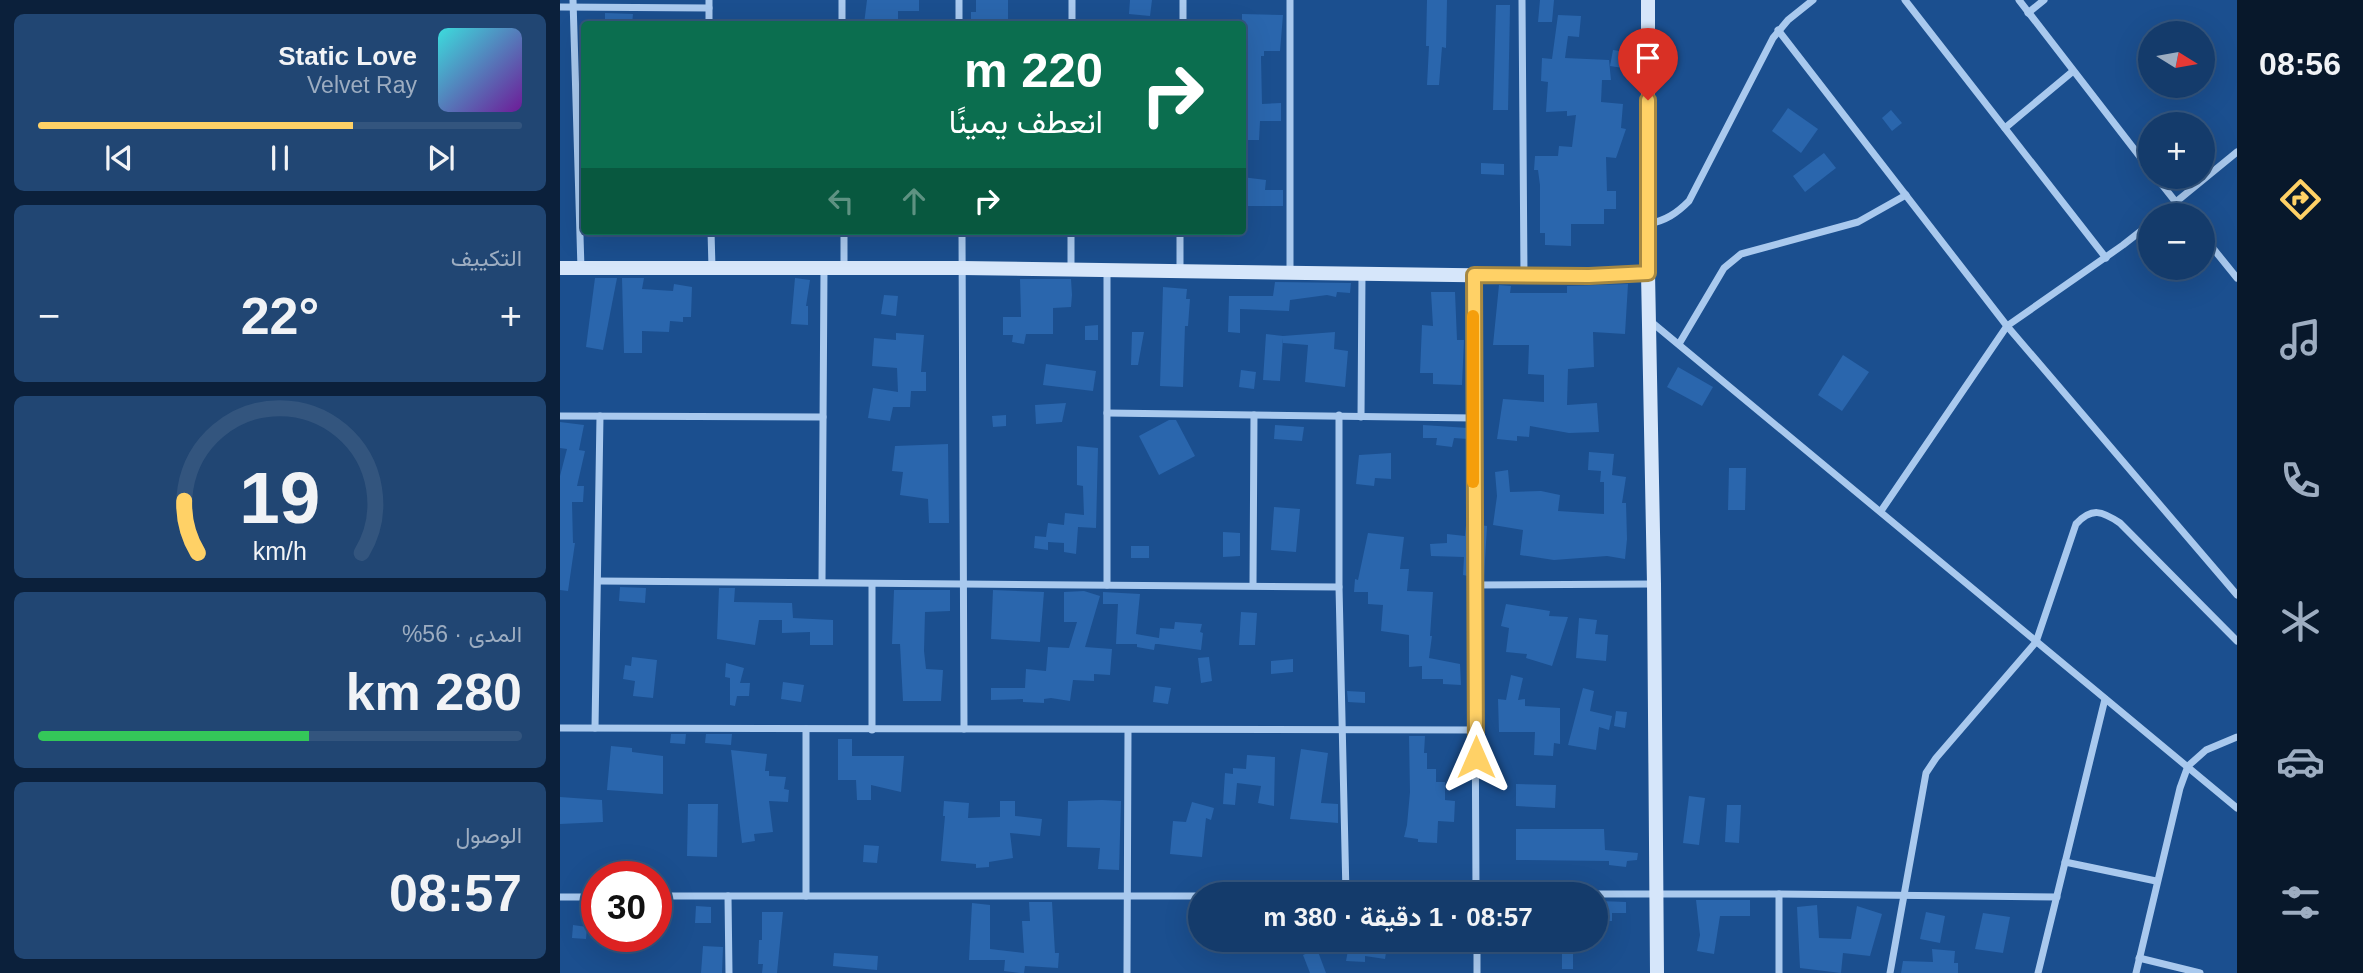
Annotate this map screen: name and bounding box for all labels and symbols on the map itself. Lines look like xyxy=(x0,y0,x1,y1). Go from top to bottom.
north arrow xyxy=(2138,21,2216,98)
pin xyxy=(1618,28,1678,100)
position arrow xyxy=(1439,720,1513,794)
speed limit sign: 30 xyxy=(581,861,672,952)

